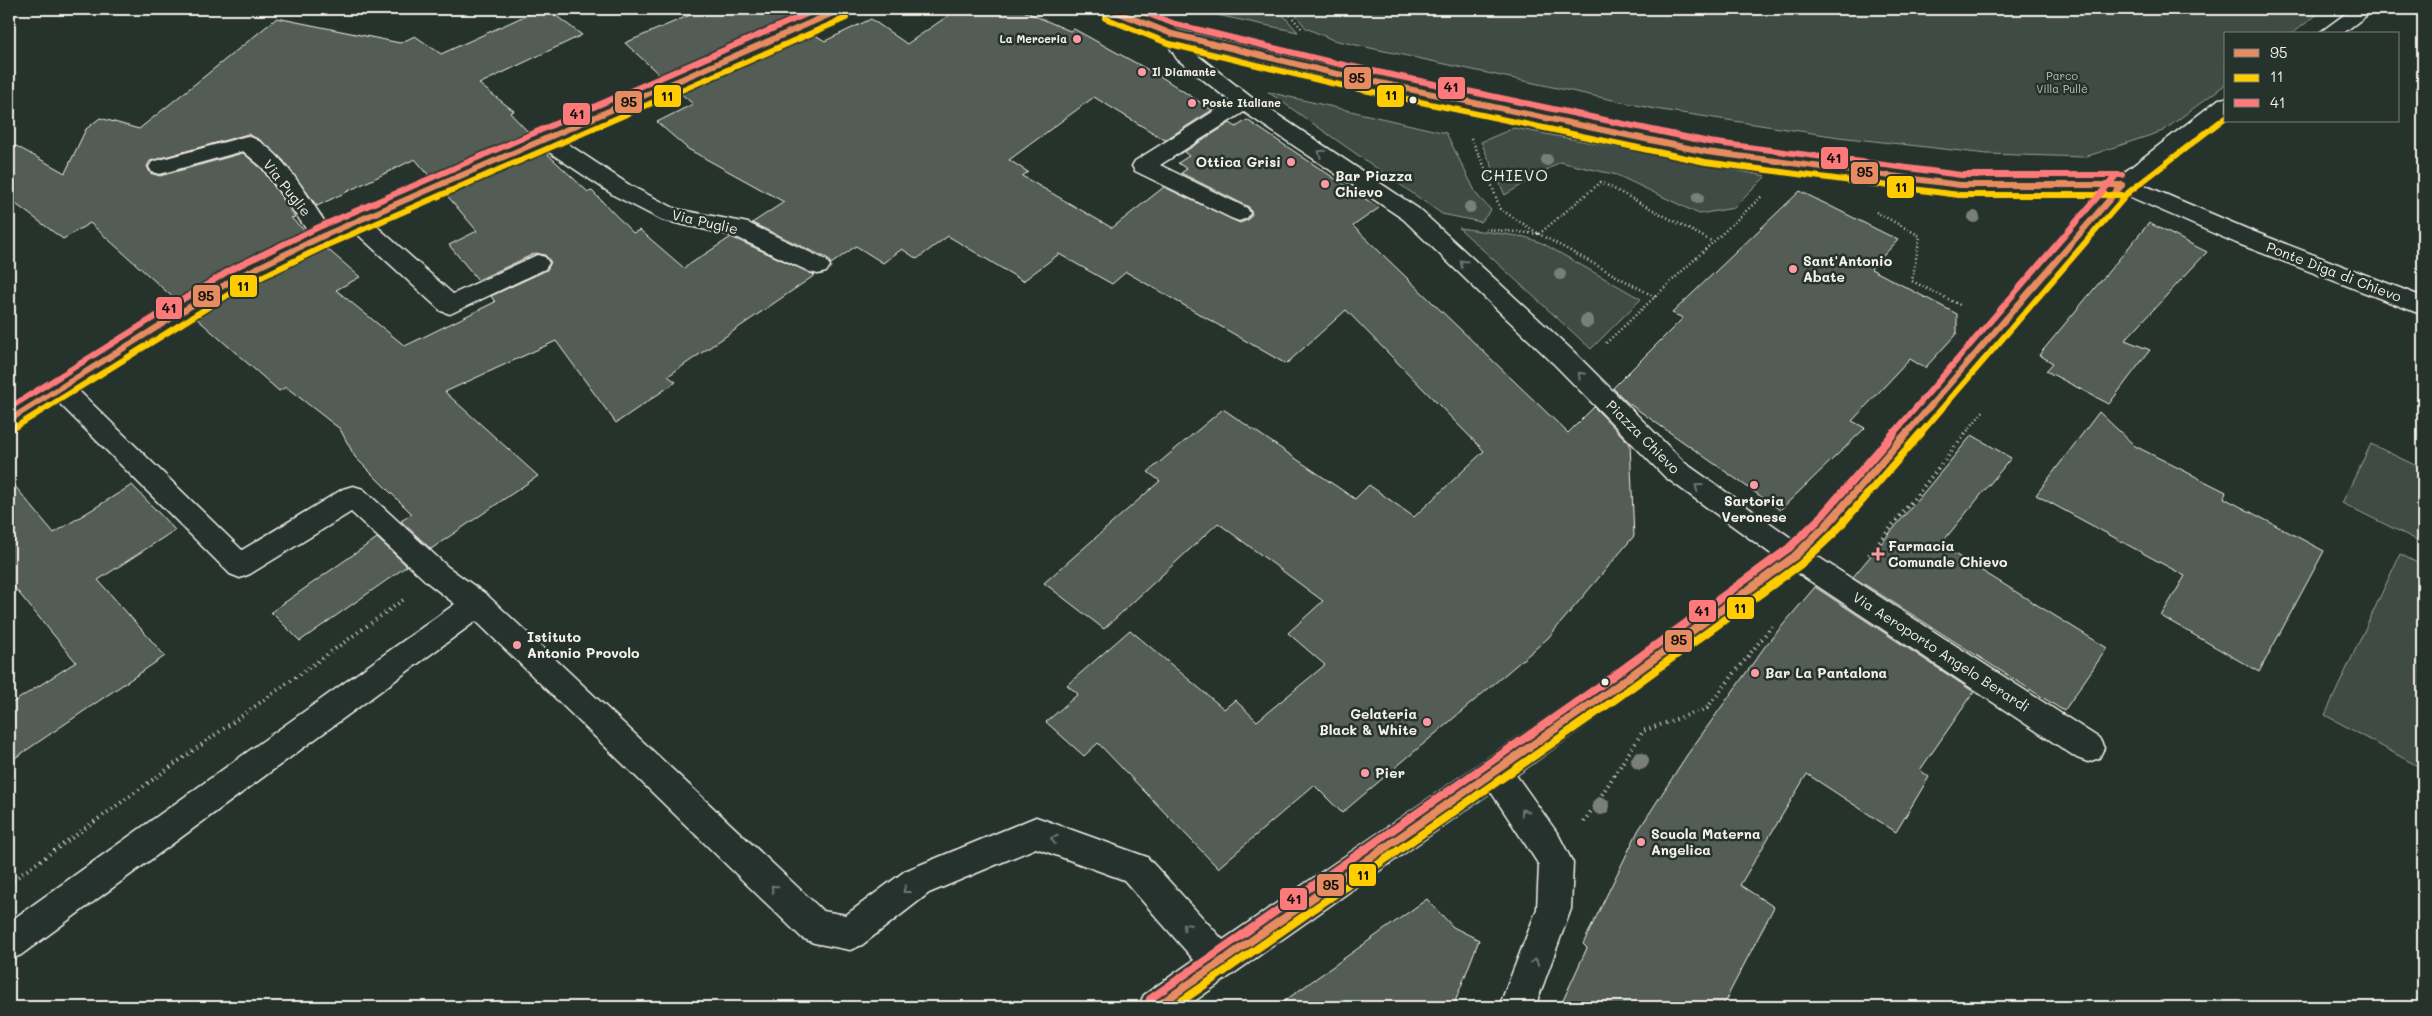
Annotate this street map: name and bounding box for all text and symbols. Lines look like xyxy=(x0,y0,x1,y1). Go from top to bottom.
place label: La Merceria xyxy=(999,31,1067,46)
legend xyxy=(2224,32,2400,122)
marker: La Merceria xyxy=(1071,33,1083,45)
text: 95 xyxy=(2270,42,2288,62)
place label: Il Diamante xyxy=(1152,64,1217,79)
marker: Il Diamante xyxy=(1136,66,1148,78)
line badge: 95 xyxy=(1343,66,1372,90)
text: 11 xyxy=(2270,66,2283,86)
text: 95 xyxy=(1349,68,1365,87)
park label: Parco Villa Pullè xyxy=(2036,68,2088,96)
line badge: 41 xyxy=(1437,76,1466,100)
text: 41 xyxy=(1443,77,1459,96)
line badge: 11 xyxy=(653,84,682,108)
line badge: 11 xyxy=(1376,84,1405,108)
text: 11 xyxy=(1385,85,1397,104)
text: 11 xyxy=(661,86,673,105)
line badge: 95 xyxy=(614,90,643,114)
text: 95 xyxy=(621,92,637,111)
text: 41 xyxy=(2270,92,2286,112)
place label: Poste Italiane xyxy=(1202,95,1281,110)
unlabelled marker xyxy=(1408,95,1418,105)
marker: Poste Italiane xyxy=(1186,97,1198,109)
line badge: 41 xyxy=(562,102,591,126)
text: 41 xyxy=(569,104,585,123)
line badge: 41 xyxy=(1820,146,1849,170)
text: 41 xyxy=(1826,148,1842,167)
one-way arrow xyxy=(1317,150,1326,160)
place label: Ottica Grisi xyxy=(1196,152,1281,171)
street label: Via Puglie xyxy=(259,155,316,220)
marker: Ottica Grisi xyxy=(1285,156,1297,168)
line badge: 95 xyxy=(1850,161,1879,185)
text: 95 xyxy=(1857,162,1873,181)
district label: CHIEVO xyxy=(1481,164,1549,185)
place label: Bar Piazza Chievo xyxy=(1335,166,1413,201)
line badge: 11 xyxy=(1886,175,1915,199)
text: 11 xyxy=(1895,177,1907,196)
marker: Bar Piazza Chievo xyxy=(1319,178,1331,190)
street label: Via Puglie xyxy=(670,205,740,238)
street label: Ponte Diga di Chievo xyxy=(2264,237,2404,306)
place label: Sant'Antonio Abate xyxy=(1803,251,1893,286)
one-way arrow xyxy=(1460,260,1469,269)
marker: Sant'Antonio Abate xyxy=(1787,263,1799,275)
line badge: 11 xyxy=(229,274,258,298)
text: 11 xyxy=(237,276,249,295)
line badge: 95 xyxy=(192,284,221,308)
text: 95 xyxy=(198,286,214,305)
line badge: 41 xyxy=(155,296,183,320)
text: 41 xyxy=(161,298,177,317)
one-way arrow xyxy=(1577,372,1586,381)
street label: Piazza Chievo xyxy=(1602,396,1684,478)
marker: Sartoria Veronese xyxy=(1748,479,1760,491)
one-way arrow xyxy=(1694,484,1704,493)
place label: Sartoria Veronese xyxy=(1721,491,1787,526)
place label: Farmacia Comunale Chievo xyxy=(1888,536,2008,571)
marker: Farmacia Comunale Chievo xyxy=(1872,548,1884,560)
street label: Via Aeroporto Angelo Berardi xyxy=(1849,587,2033,716)
line badge: 11 xyxy=(1726,596,1755,620)
text: 11 xyxy=(1734,598,1746,617)
line badge: 41 xyxy=(1688,599,1717,623)
text: 41 xyxy=(1694,601,1710,620)
place label: Istituto Antonio Provolo xyxy=(527,627,640,662)
line badge: 95 xyxy=(1664,629,1693,653)
text: 95 xyxy=(1671,630,1687,649)
marker: Istituto Antonio Provolo xyxy=(511,639,523,651)
place label: Bar La Pantalona xyxy=(1765,663,1887,682)
marker: Bar La Pantalona xyxy=(1749,667,1761,679)
unlabelled marker xyxy=(1600,677,1610,687)
place label: Gelateria Black & White xyxy=(1319,704,1417,739)
marker: Gelateria Black & White xyxy=(1421,716,1433,728)
place label: Pier xyxy=(1375,763,1405,782)
marker: Pier xyxy=(1359,767,1371,779)
one-way arrow xyxy=(1521,808,1530,818)
place label: Scuola Materna Angelica xyxy=(1651,824,1761,859)
one-way arrow xyxy=(1051,835,1059,845)
marker: Scuola Materna Angelica xyxy=(1635,836,1647,848)
line badge: 11 xyxy=(1348,863,1377,887)
text: 11 xyxy=(1357,865,1369,884)
line badge: 95 xyxy=(1316,873,1345,897)
text: 95 xyxy=(1323,875,1339,894)
one-way arrow xyxy=(771,885,780,894)
one-way arrow xyxy=(903,885,912,893)
line badge: 41 xyxy=(1279,887,1308,911)
text: 41 xyxy=(1286,889,1302,908)
one-way arrow xyxy=(1183,922,1192,931)
one-way arrow xyxy=(1529,958,1539,966)

